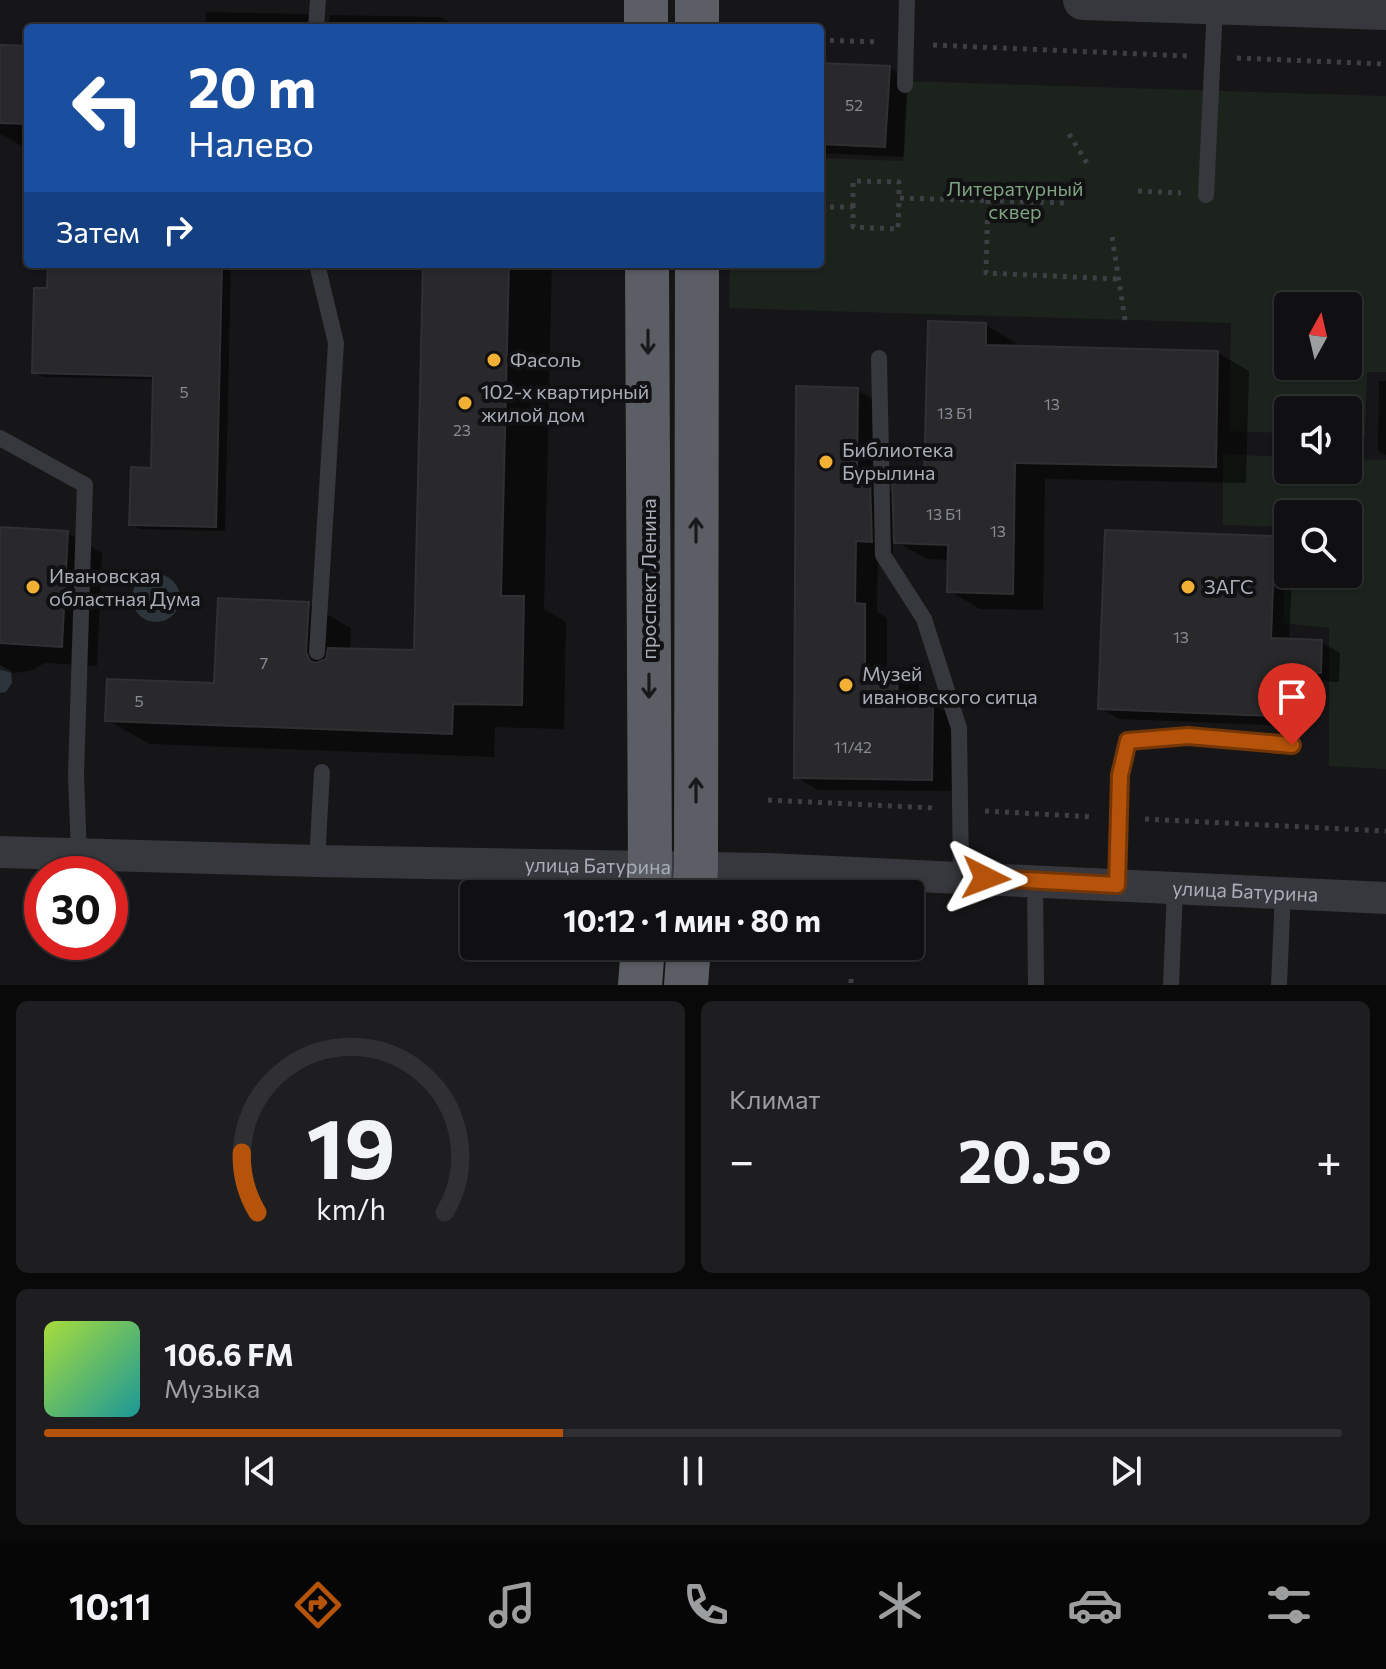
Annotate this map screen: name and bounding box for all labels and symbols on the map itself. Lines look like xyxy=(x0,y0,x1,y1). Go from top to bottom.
house number: 52 xyxy=(845,95,863,114)
park label: Литературный сквер xyxy=(946,176,1084,223)
north arrow xyxy=(1274,292,1362,380)
one-way arrow xyxy=(640,328,656,355)
place label: Фасоль xyxy=(510,347,581,371)
marker: Фасоль xyxy=(485,351,503,369)
place label: 102-х квартирный жилой дом xyxy=(481,379,649,426)
house number: 5 xyxy=(179,382,189,401)
marker: 102-х квартирный жилой дом xyxy=(456,394,474,412)
house number: 13 xyxy=(1044,394,1060,413)
house number: 13 Б1 xyxy=(937,403,973,422)
house number: 23 xyxy=(453,420,471,439)
place label: Библиотека Бурылина xyxy=(842,437,954,484)
marker: Библиотека Бурылина xyxy=(817,453,835,471)
street label: проспект Ленина xyxy=(636,499,660,660)
house number: 13 Б1 xyxy=(926,504,962,523)
one-way arrow xyxy=(688,517,704,544)
house number: 13 xyxy=(990,521,1006,540)
place label: Ивановская областная Дума xyxy=(49,563,201,610)
place label: ЗАГС xyxy=(1204,574,1254,598)
marker: Ивановская областная Дума xyxy=(24,578,42,596)
marker: ЗАГС xyxy=(1179,578,1197,596)
house number: 13 xyxy=(1173,627,1189,646)
house number: 7 xyxy=(260,653,268,672)
place label: Музей ивановского ситца xyxy=(862,661,1038,708)
pin xyxy=(1258,663,1326,745)
one-way arrow xyxy=(641,672,657,699)
marker: Музей ивановского ситца xyxy=(837,676,855,694)
house number: 5 xyxy=(134,691,144,710)
house number: 11/42 xyxy=(834,737,872,756)
one-way arrow xyxy=(688,777,704,804)
position arrow xyxy=(944,836,1028,920)
street label: улица Батурина xyxy=(525,852,671,878)
speed limit sign: 30 xyxy=(24,856,128,960)
street label: улица Батурина xyxy=(1172,875,1319,906)

